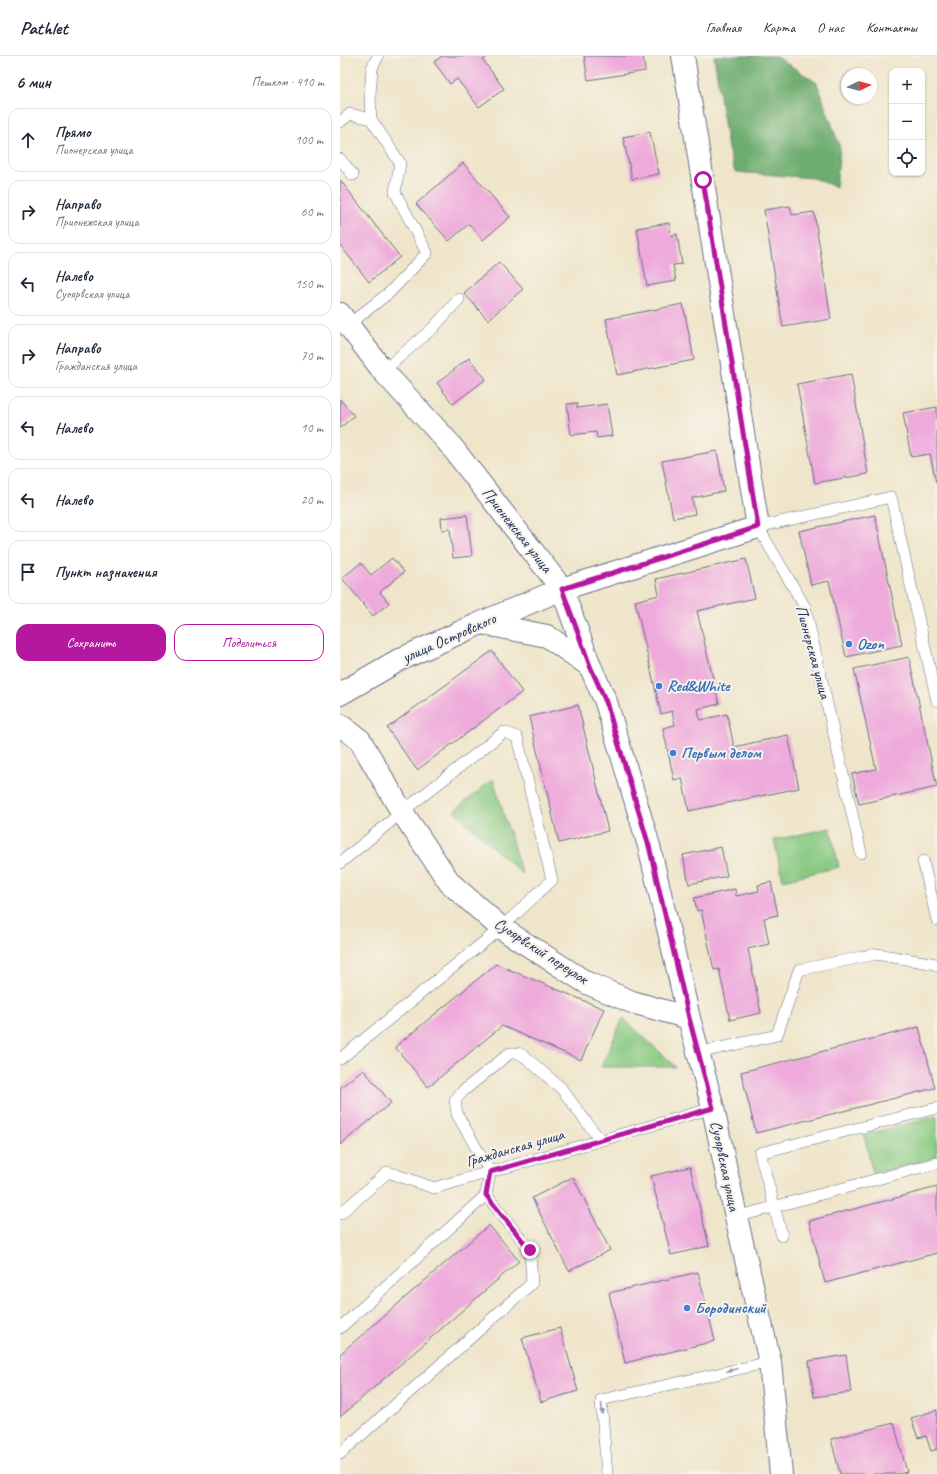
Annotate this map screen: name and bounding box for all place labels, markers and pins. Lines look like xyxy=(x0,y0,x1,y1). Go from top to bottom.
place label: Ozon xyxy=(857,634,884,654)
marker: Ozon xyxy=(844,639,854,649)
place label: Red&White xyxy=(667,676,731,696)
marker: Red&White xyxy=(654,681,664,691)
place label: Первым делом xyxy=(681,743,762,763)
marker: Первым делом xyxy=(668,748,678,758)
place label: Бородинский xyxy=(695,1298,767,1318)
marker: Бородинский xyxy=(682,1303,692,1313)

